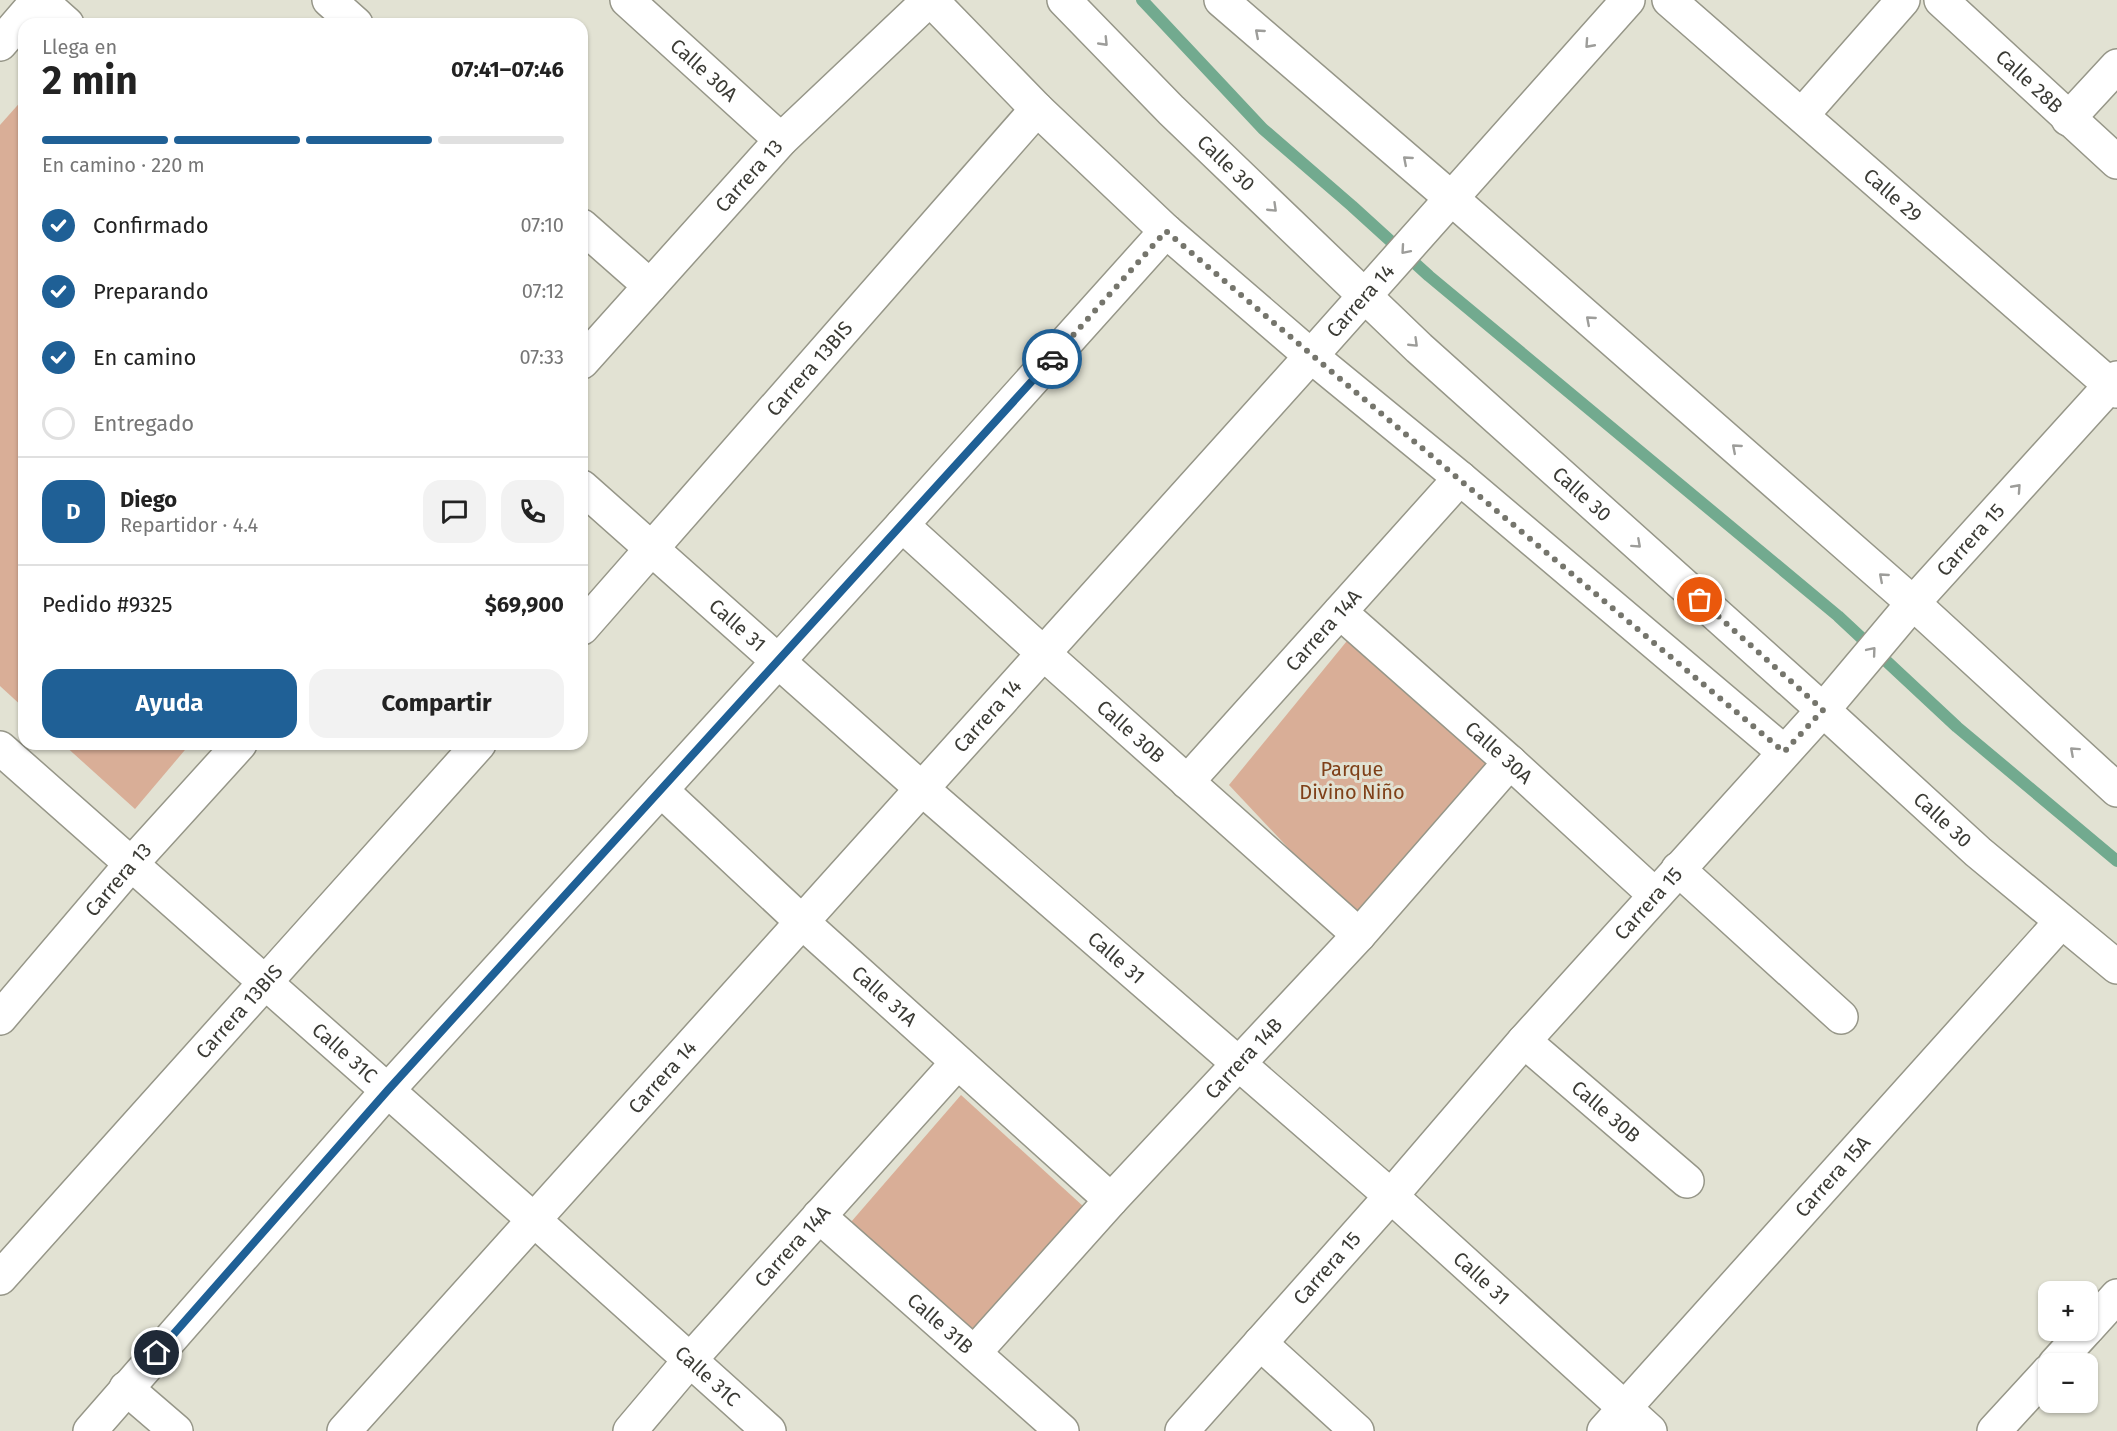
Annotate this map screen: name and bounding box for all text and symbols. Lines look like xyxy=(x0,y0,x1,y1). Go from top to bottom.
one-way arrow xyxy=(1255,29,1266,40)
street label: Calle 30A xyxy=(665,33,743,107)
one-way arrow xyxy=(1097,34,1108,45)
text: Llega en xyxy=(42,35,117,59)
one-way arrow xyxy=(1585,37,1596,47)
street label: Calle 28B xyxy=(1991,44,2068,118)
text: 07:41–07:46 xyxy=(451,56,564,83)
text: 2 min xyxy=(42,58,138,104)
street label: Calle 30 xyxy=(1192,130,1260,196)
street label: Carrera 13 xyxy=(710,134,788,217)
text: En camino · 220 m xyxy=(42,153,205,177)
one-way arrow xyxy=(1403,156,1414,167)
street label: Calle 29 xyxy=(1859,163,1927,227)
one-way arrow xyxy=(1267,201,1277,212)
icon: check xyxy=(42,209,75,242)
text: Confirmado xyxy=(93,212,209,239)
text: 07:10 xyxy=(521,213,564,237)
one-way arrow xyxy=(1401,243,1412,253)
street label: Carrera 14 xyxy=(1321,259,1399,342)
icon: check xyxy=(42,275,75,308)
text: Preparando xyxy=(93,278,209,305)
text: 07:12 xyxy=(522,279,564,303)
street label: Carrera 13BIS xyxy=(761,316,858,421)
one-way arrow xyxy=(1586,316,1597,327)
courier xyxy=(1022,329,1082,389)
one-way arrow xyxy=(1406,336,1417,347)
icon: check xyxy=(42,341,75,374)
icon: car xyxy=(1036,343,1069,376)
text: En camino xyxy=(93,344,196,371)
text: 07:33 xyxy=(519,345,564,369)
text: Entregado xyxy=(93,410,194,437)
one-way arrow xyxy=(1732,445,1743,456)
street label: Calle 30 xyxy=(1548,461,1616,527)
button: chat xyxy=(423,480,486,543)
button: phone xyxy=(501,480,564,543)
one-way arrow xyxy=(2010,484,2021,495)
text: Diego xyxy=(120,486,177,513)
text: D xyxy=(66,498,81,525)
street label: Carrera 15 xyxy=(1931,498,2009,581)
text: Repartidor · 4.4 xyxy=(120,513,258,537)
one-way arrow xyxy=(1630,537,1641,548)
one-way arrow xyxy=(1879,573,1890,584)
pin xyxy=(1674,574,1725,625)
icon: bag xyxy=(1683,583,1716,616)
street label: Carrera 14A xyxy=(1280,584,1367,676)
text: Pedido #9325 xyxy=(42,591,172,618)
text: $69,900 xyxy=(485,591,564,618)
street label: Calle 31 xyxy=(704,594,771,657)
one-way arrow xyxy=(1865,647,1876,658)
button: Ayuda xyxy=(42,669,297,738)
button: Compartir xyxy=(309,669,564,738)
street label: Carrera 14 xyxy=(948,674,1027,757)
street label: Calle 30B xyxy=(1092,695,1170,768)
street label: Calle 30A xyxy=(1460,716,1538,789)
one-way arrow xyxy=(2070,747,2081,758)
park label: Parque Divino Niño xyxy=(1299,757,1405,804)
street label: Calle 30 xyxy=(1909,787,1977,852)
street label: Carrera 13 xyxy=(80,838,156,921)
street label: Carrera 15 xyxy=(1609,862,1687,945)
street label: Calle 31 xyxy=(1083,926,1150,989)
street label: Carrera 13BIS xyxy=(191,959,288,1064)
street label: Calle 31A xyxy=(847,961,922,1032)
street label: Carrera 14B xyxy=(1200,1013,1287,1104)
street label: Calle 31C xyxy=(307,1017,382,1088)
street label: Carrera 14 xyxy=(623,1035,702,1119)
street label: Calle 30B xyxy=(1567,1075,1645,1147)
street label: Carrera 15A xyxy=(1790,1131,1876,1222)
street label: Carrera 14A xyxy=(749,1200,836,1292)
street label: Carrera 15 xyxy=(1288,1227,1366,1310)
street label: Calle 31 xyxy=(1448,1247,1515,1310)
map controls xyxy=(2038,1281,2098,1413)
button: + xyxy=(2038,1281,2098,1341)
street label: Calle 31B xyxy=(902,1288,978,1359)
pin xyxy=(131,1327,182,1378)
icon: home xyxy=(140,1336,173,1369)
street label: Calle 31C xyxy=(670,1341,745,1411)
button: − xyxy=(2038,1353,2098,1413)

